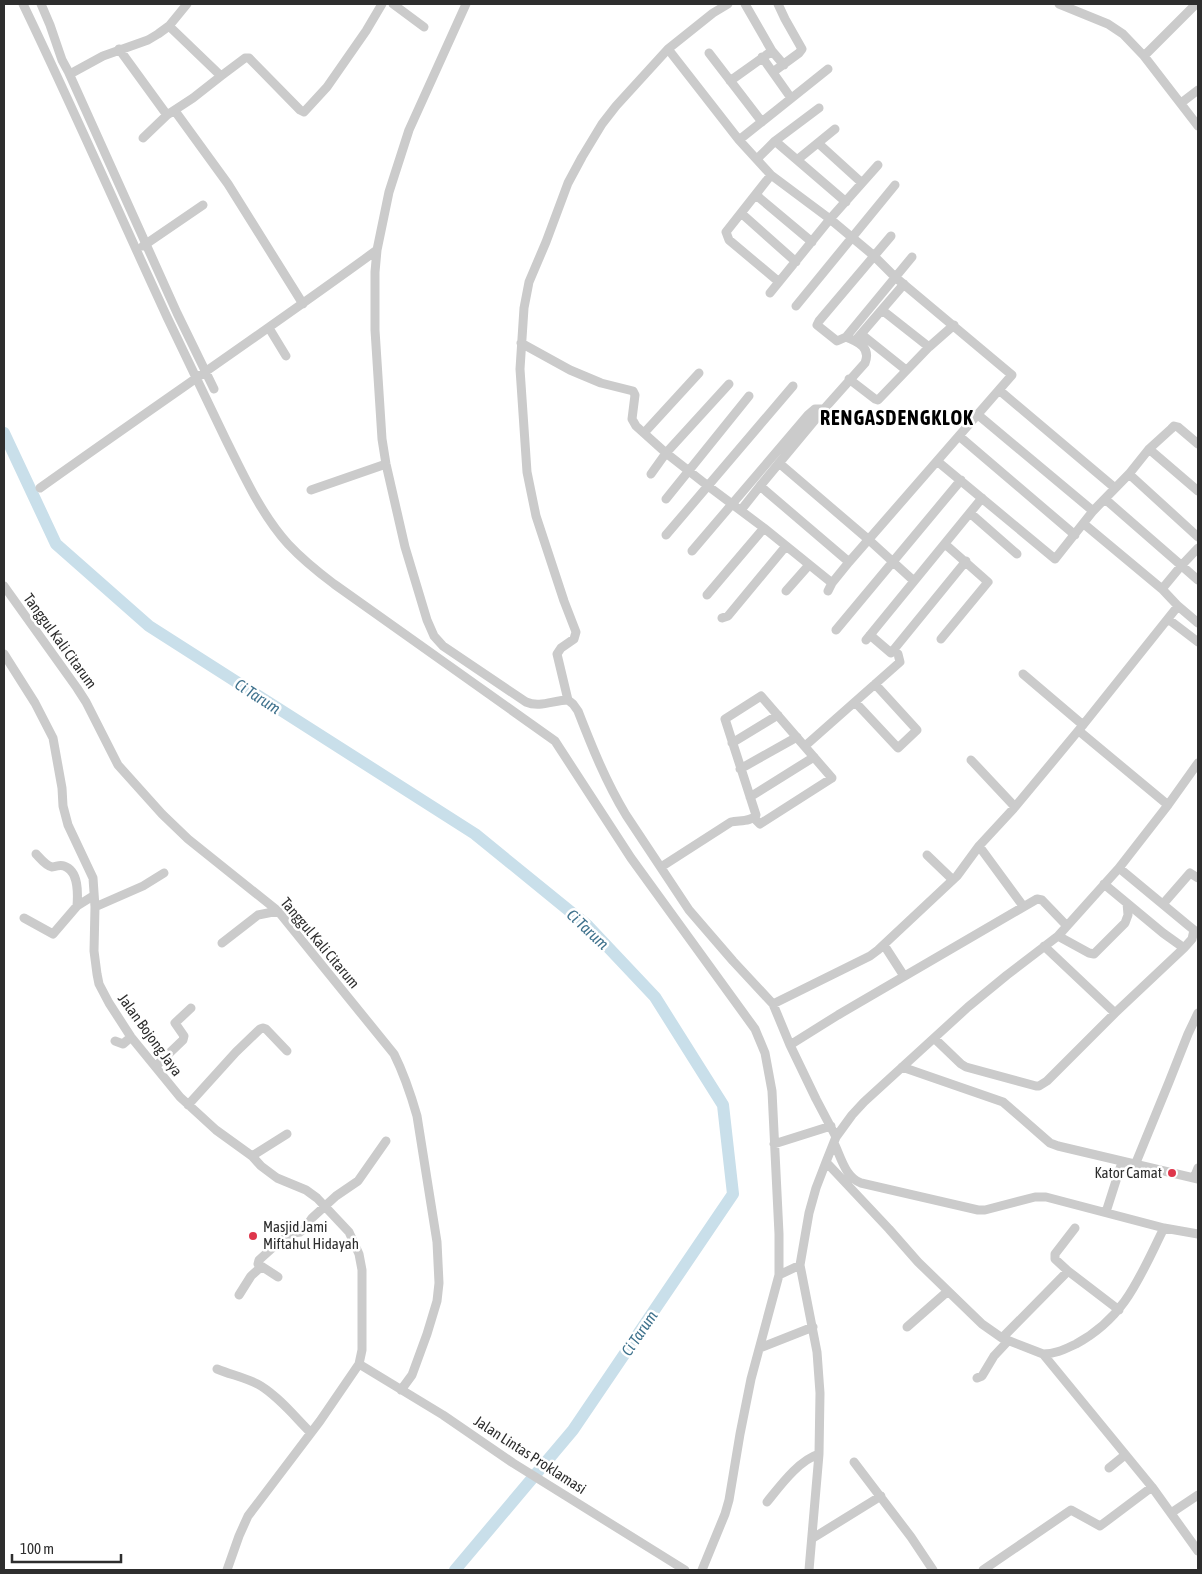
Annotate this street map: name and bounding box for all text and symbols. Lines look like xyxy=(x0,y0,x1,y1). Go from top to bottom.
district label: RENGASDENGKLOK xyxy=(820,406,974,429)
street label: Tanggul Kali Citarum xyxy=(20,590,101,691)
water label: Ci Tarum xyxy=(232,675,284,718)
street label: Tanggul Kali Citarum xyxy=(278,894,363,991)
water label: Ci Tarum xyxy=(563,905,613,953)
street label: Jalan Bojong Jaya xyxy=(115,990,186,1079)
place label: Kator Camat xyxy=(1094,1164,1162,1181)
marker: Kator Camat xyxy=(1166,1167,1178,1179)
place label: Masjid Jami Miftahul Hidayah xyxy=(263,1218,359,1252)
marker: Masjid Jami Miftahul Hidayah xyxy=(247,1230,259,1242)
water label: Ci Tarum xyxy=(617,1307,661,1359)
street label: Jalan Lintas Proklamasi xyxy=(471,1412,589,1497)
scale bar xyxy=(12,1532,121,1564)
text: 100 m xyxy=(20,1540,54,1557)

